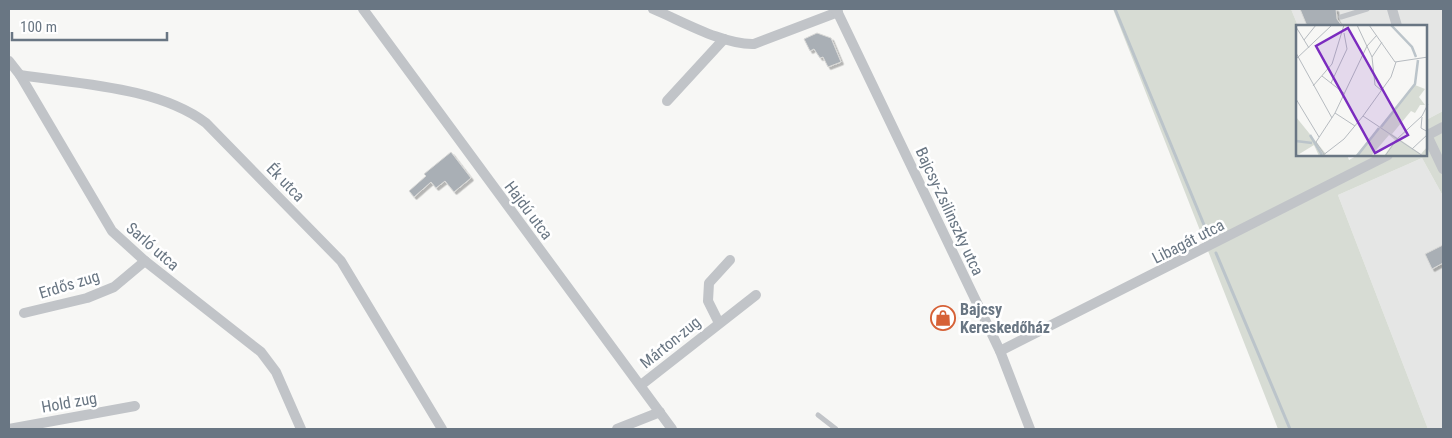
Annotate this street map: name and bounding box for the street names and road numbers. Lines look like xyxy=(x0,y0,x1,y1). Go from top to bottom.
street label: Bajcsy-Zsilinszky utca xyxy=(912,144,988,278)
street label: Ék utca xyxy=(263,159,309,206)
street label: Hajdú utca xyxy=(501,177,557,243)
street label: Libagát utca xyxy=(1149,215,1227,268)
street label: Sarló utca xyxy=(122,218,183,274)
street label: Erdős zug xyxy=(37,266,102,303)
street label: Márton-zug xyxy=(636,312,704,372)
street label: Hold zug xyxy=(40,388,98,417)

